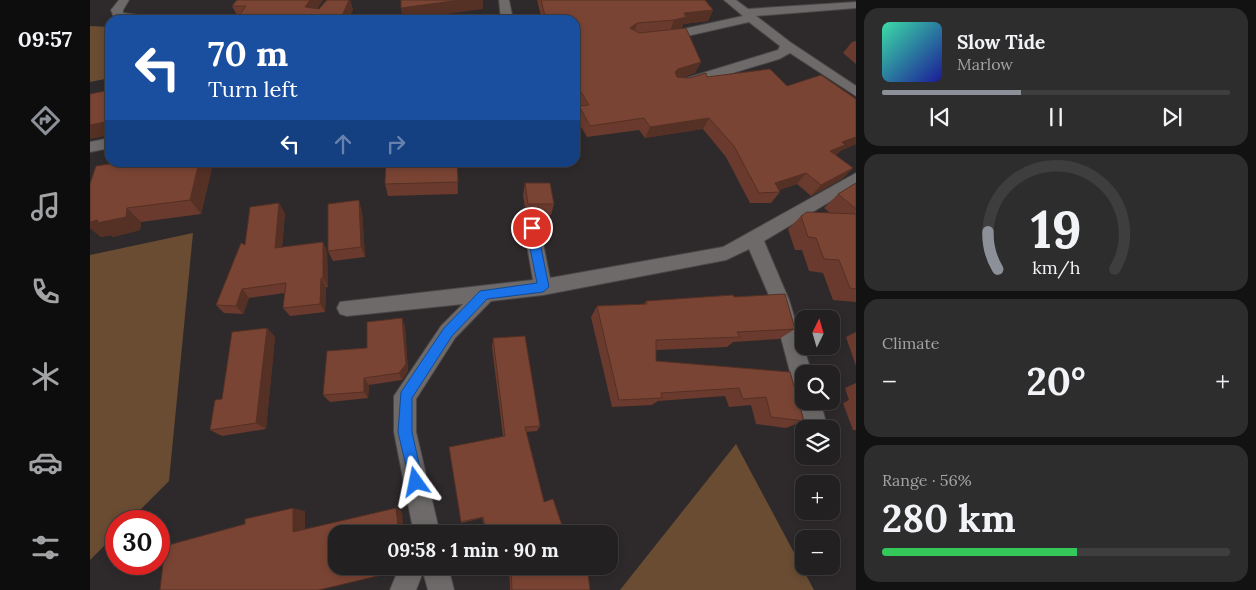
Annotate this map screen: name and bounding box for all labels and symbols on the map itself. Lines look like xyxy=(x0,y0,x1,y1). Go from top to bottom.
pin xyxy=(511,207,553,249)
north arrow xyxy=(795,310,840,355)
position arrow xyxy=(389,455,441,507)
speed limit sign: 30 xyxy=(105,510,170,575)

